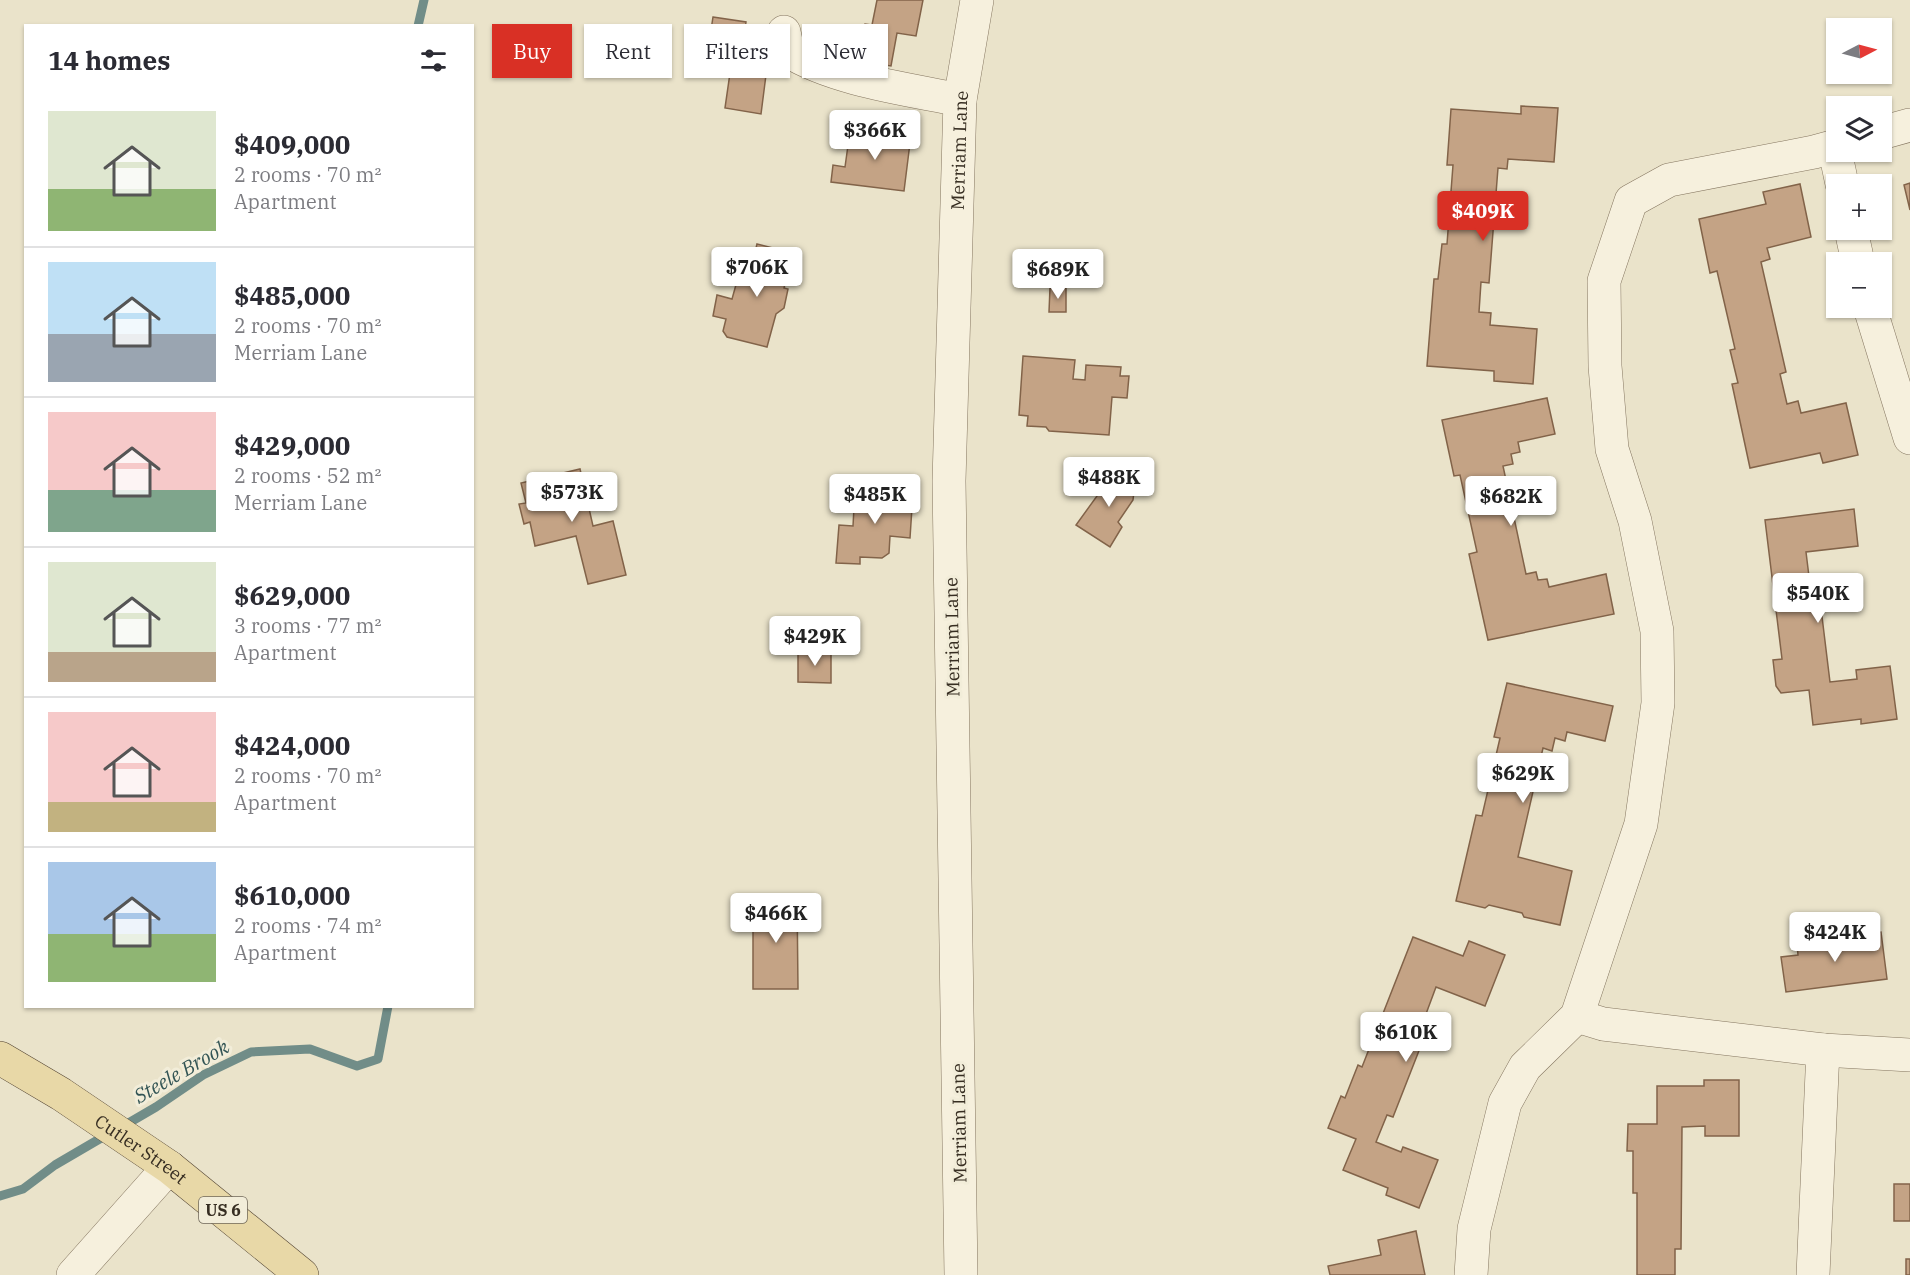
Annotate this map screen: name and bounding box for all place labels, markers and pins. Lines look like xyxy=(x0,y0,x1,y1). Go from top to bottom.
pin: $366K xyxy=(833,110,917,161)
pin: $409K xyxy=(1441,191,1525,242)
pin: $706K xyxy=(715,247,799,298)
pin: $689K xyxy=(1016,249,1100,300)
pin: $488K xyxy=(1067,457,1151,508)
pin: $573K xyxy=(530,472,614,523)
pin: $485K xyxy=(833,474,917,525)
pin: $682K xyxy=(1469,476,1553,527)
pin: $540K xyxy=(1776,573,1860,624)
pin: $429K xyxy=(773,616,857,667)
pin: $629K xyxy=(1481,753,1565,804)
pin: $466K xyxy=(734,893,818,944)
pin: $424K xyxy=(1793,912,1877,963)
pin: $610K xyxy=(1364,1012,1448,1063)

